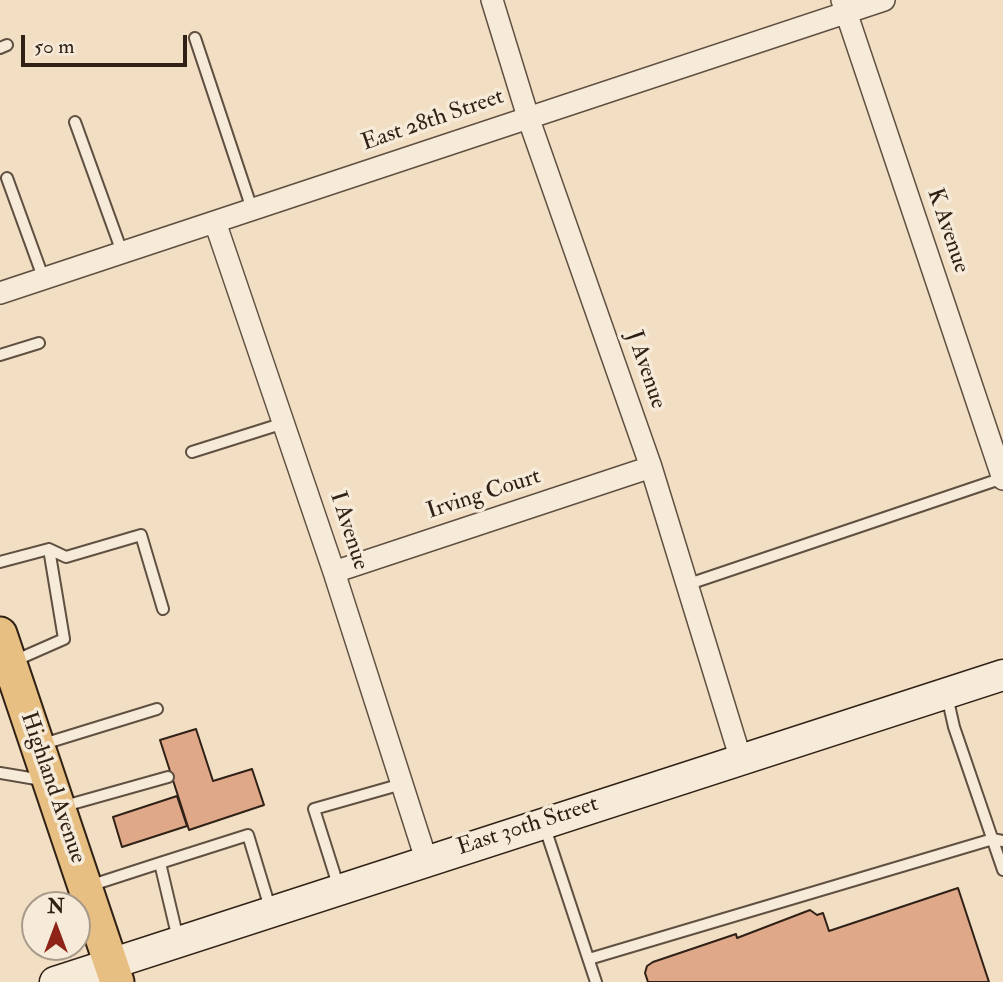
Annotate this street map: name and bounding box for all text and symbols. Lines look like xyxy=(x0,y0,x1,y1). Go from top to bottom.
scale bar xyxy=(24,21,191,65)
text: 50 m xyxy=(34,33,75,60)
street label: East 28th Street xyxy=(358,84,508,158)
street label: K Avenue xyxy=(920,185,974,277)
street label: J Avenue xyxy=(619,327,671,413)
street label: Irving Court xyxy=(424,464,544,526)
street label: I Avenue xyxy=(322,488,374,574)
street label: Highland Avenue xyxy=(13,709,91,867)
street label: East 30th Street xyxy=(454,791,602,863)
north arrow xyxy=(21,891,91,961)
text: N xyxy=(47,895,65,919)

